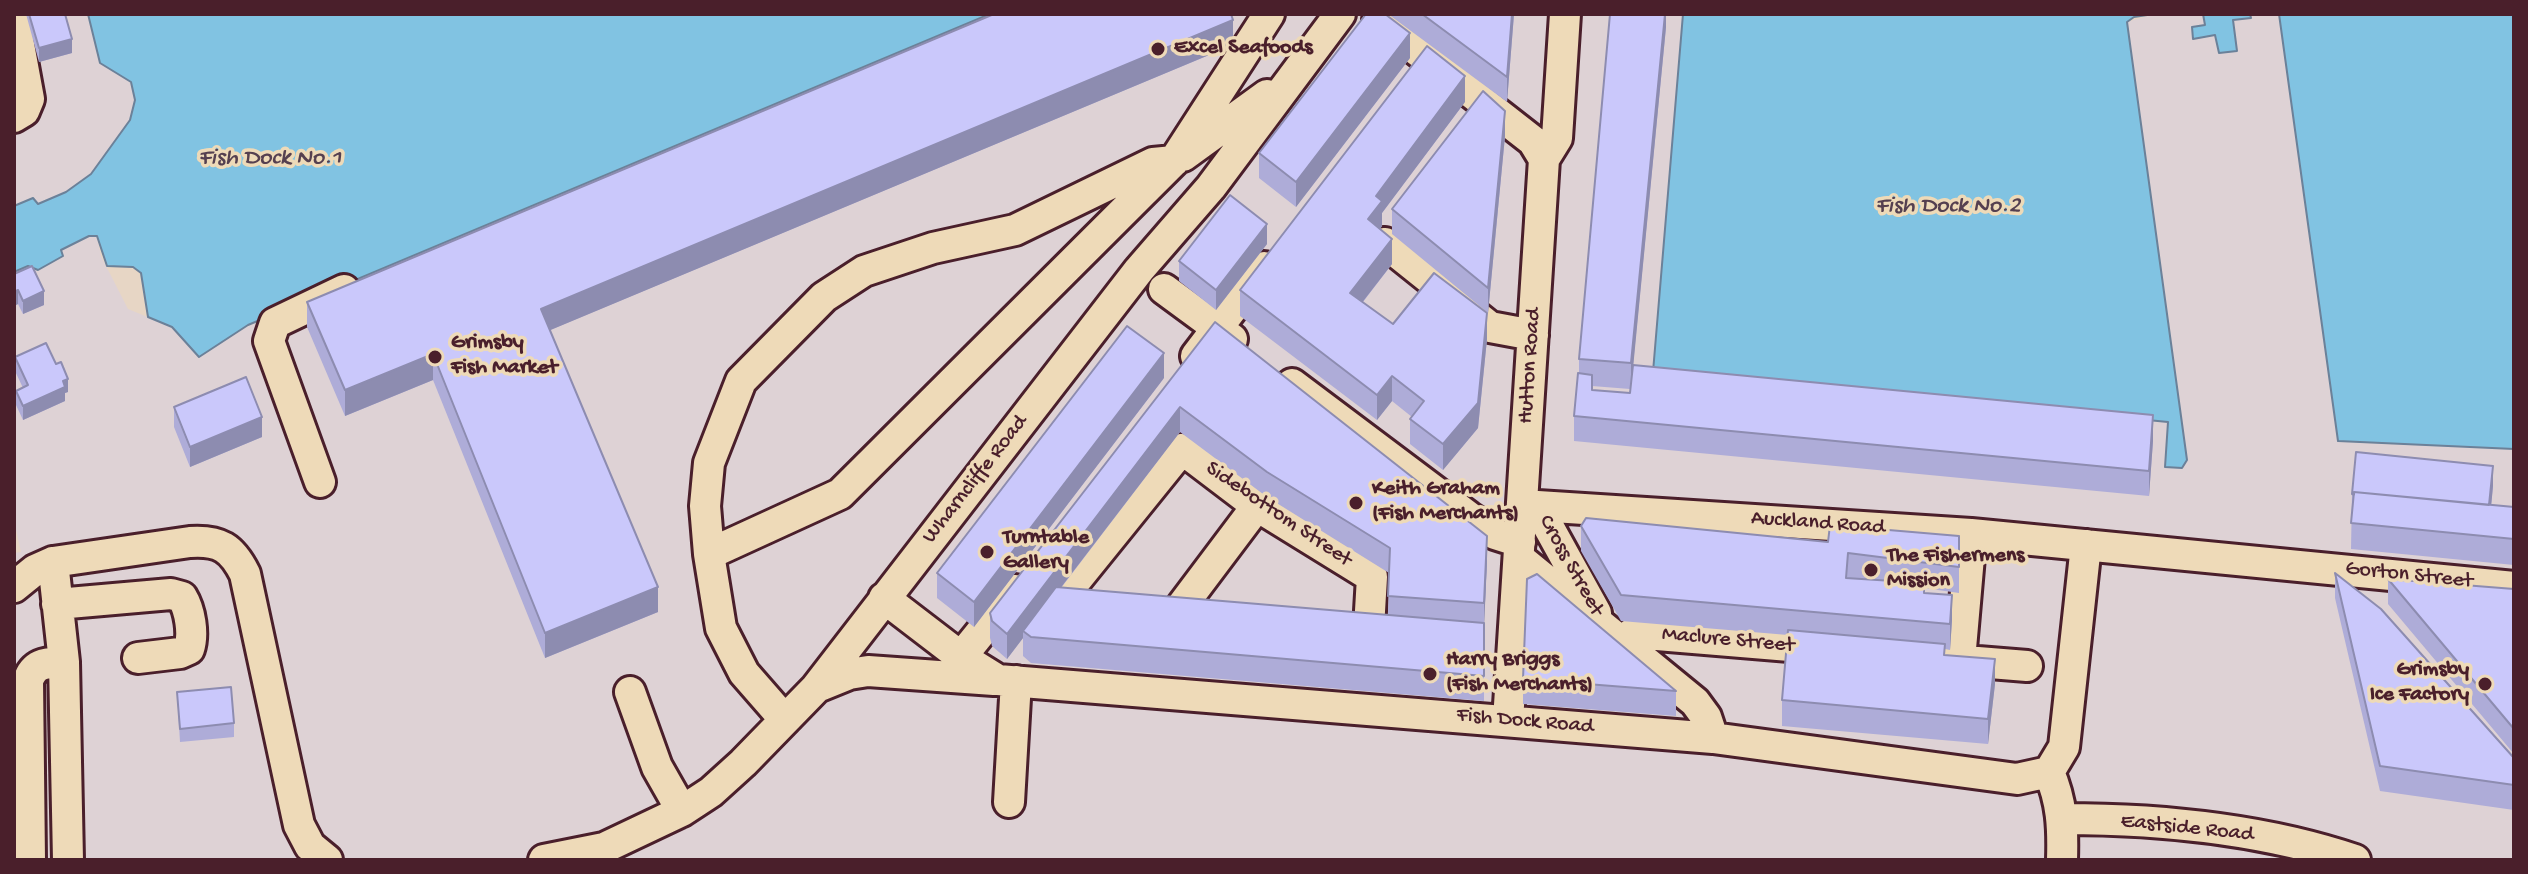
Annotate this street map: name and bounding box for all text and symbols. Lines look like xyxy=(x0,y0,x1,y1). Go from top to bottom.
place label: Excel Seafoods xyxy=(1174,36,1312,62)
marker: Excel Seafoods xyxy=(1149,40,1167,58)
water label: Fish Dock No.1 xyxy=(199,145,341,173)
water label: Fish Dock No.2 xyxy=(1876,193,2020,221)
street label: Hutton Road xyxy=(1514,307,1548,425)
place label: Grimsby Fish Market xyxy=(451,331,558,382)
marker: Grimsby Fish Market xyxy=(426,348,444,366)
street label: Wharncliffe Road xyxy=(918,410,1034,550)
street label: Sidebottom Street xyxy=(1200,456,1356,574)
place label: Keith Graham (Fish Merchants) xyxy=(1372,477,1519,528)
marker: Keith Graham (Fish Merchants) xyxy=(1347,494,1365,512)
street label: Auckland Road xyxy=(1750,506,1886,542)
street label: Cross Street xyxy=(1531,511,1609,621)
place label: Turntable Gallery xyxy=(1003,526,1089,578)
marker: Turntable Gallery xyxy=(978,543,996,561)
place label: The Fishermens Mission xyxy=(1887,544,2024,596)
street label: Gorton Street xyxy=(2344,556,2474,596)
marker: The Fishermens Mission xyxy=(1862,561,1880,579)
street label: Maclure Street xyxy=(1661,622,1795,660)
place label: Harry Briggs (Fish Merchants) xyxy=(1446,648,1593,700)
place label: Grimsby Ice Factory xyxy=(2370,658,2469,710)
marker: Harry Briggs (Fish Merchants) xyxy=(1421,665,1439,683)
marker: Grimsby Ice Factory xyxy=(2476,675,2494,693)
street label: Fish Dock Road xyxy=(1455,703,1595,741)
street label: Eastside Road xyxy=(2119,809,2255,849)

